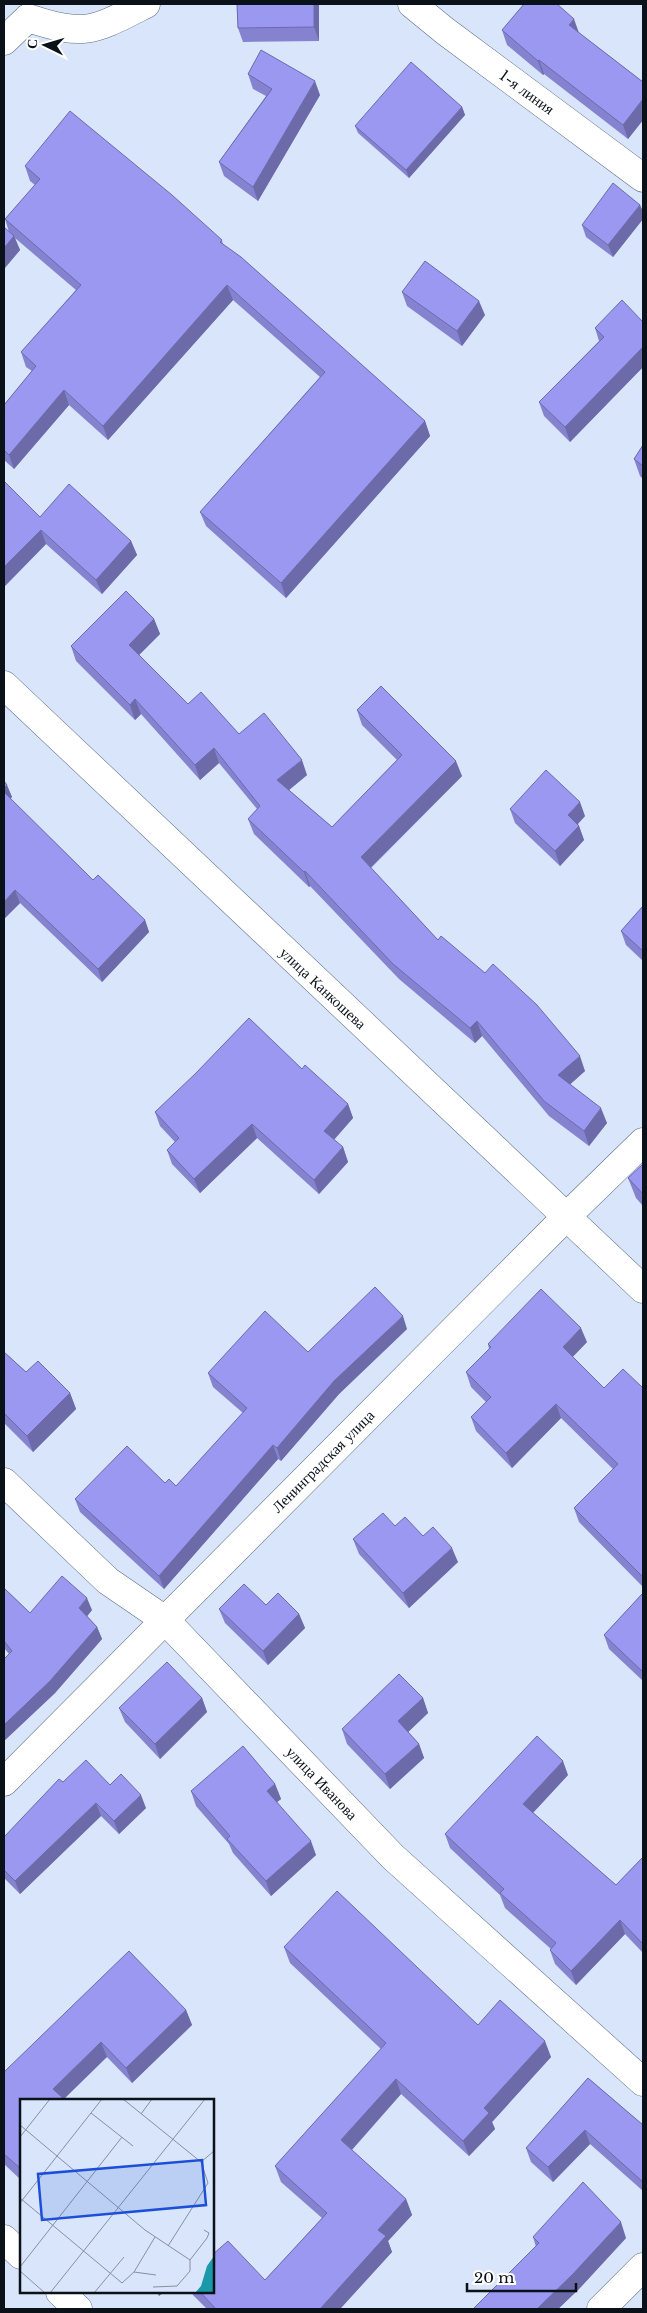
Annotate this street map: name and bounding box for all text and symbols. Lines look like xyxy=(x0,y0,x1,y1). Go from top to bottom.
north arrow xyxy=(20,20,70,70)
text: С xyxy=(23,38,41,50)
street label: 1-я линия xyxy=(496,66,558,118)
street label: улица Канкошева xyxy=(276,943,371,1033)
street label: Ленинградская улица xyxy=(268,1405,379,1516)
street label: улица Иванова xyxy=(282,1742,362,1824)
inset map xyxy=(20,2099,214,2293)
scale bar xyxy=(467,2260,576,2292)
text: 20 m xyxy=(474,2268,514,2287)

